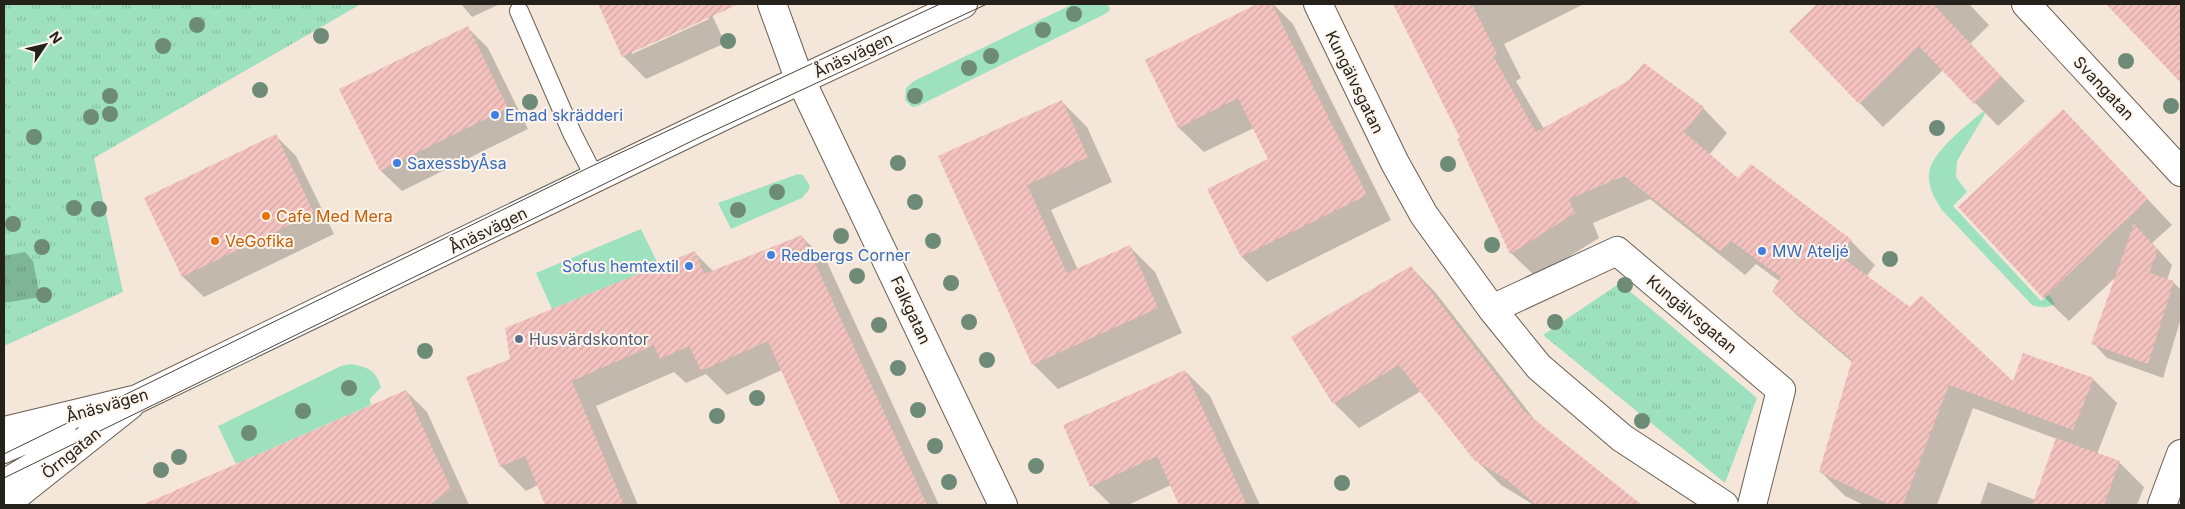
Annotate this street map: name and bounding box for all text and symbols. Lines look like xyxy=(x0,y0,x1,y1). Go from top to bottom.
north arrow xyxy=(20,20,70,70)
street label: Kungälvsgatan xyxy=(1321,27,1389,137)
text: N xyxy=(46,28,66,47)
street label: Ånäsvägen xyxy=(811,28,895,82)
street label: Svangatan xyxy=(2069,52,2139,124)
place label: Emad skrädderi xyxy=(505,105,623,125)
marker: Emad skrädderi xyxy=(489,109,501,121)
place label: SaxessbyÅsa xyxy=(407,153,507,173)
marker: SaxessbyÅsa xyxy=(391,157,403,169)
street label: Ånäsvägen xyxy=(446,203,530,257)
place label: Cafe Med Mera xyxy=(276,206,393,226)
marker: Cafe Med Mera xyxy=(260,210,272,222)
place label: VeGofika xyxy=(225,231,294,251)
marker: VeGofika xyxy=(209,235,221,247)
place label: MW Ateljé xyxy=(1772,241,1849,261)
place label: Redbergs Corner xyxy=(781,245,910,265)
marker: MW Ateljé xyxy=(1756,245,1768,257)
marker: Redbergs Corner xyxy=(765,249,777,261)
place label: Sofus hemtextil xyxy=(562,256,679,276)
marker: Sofus hemtextil xyxy=(683,260,695,272)
street label: Kungälvsgatan xyxy=(1643,270,1741,358)
street label: Falkgatan xyxy=(887,273,935,347)
place label: Husvärdskontor xyxy=(529,329,649,349)
marker: Husvärdskontor xyxy=(513,333,525,345)
street label: Ånäsvägen xyxy=(64,384,150,426)
street label: Örngatan xyxy=(37,423,105,483)

